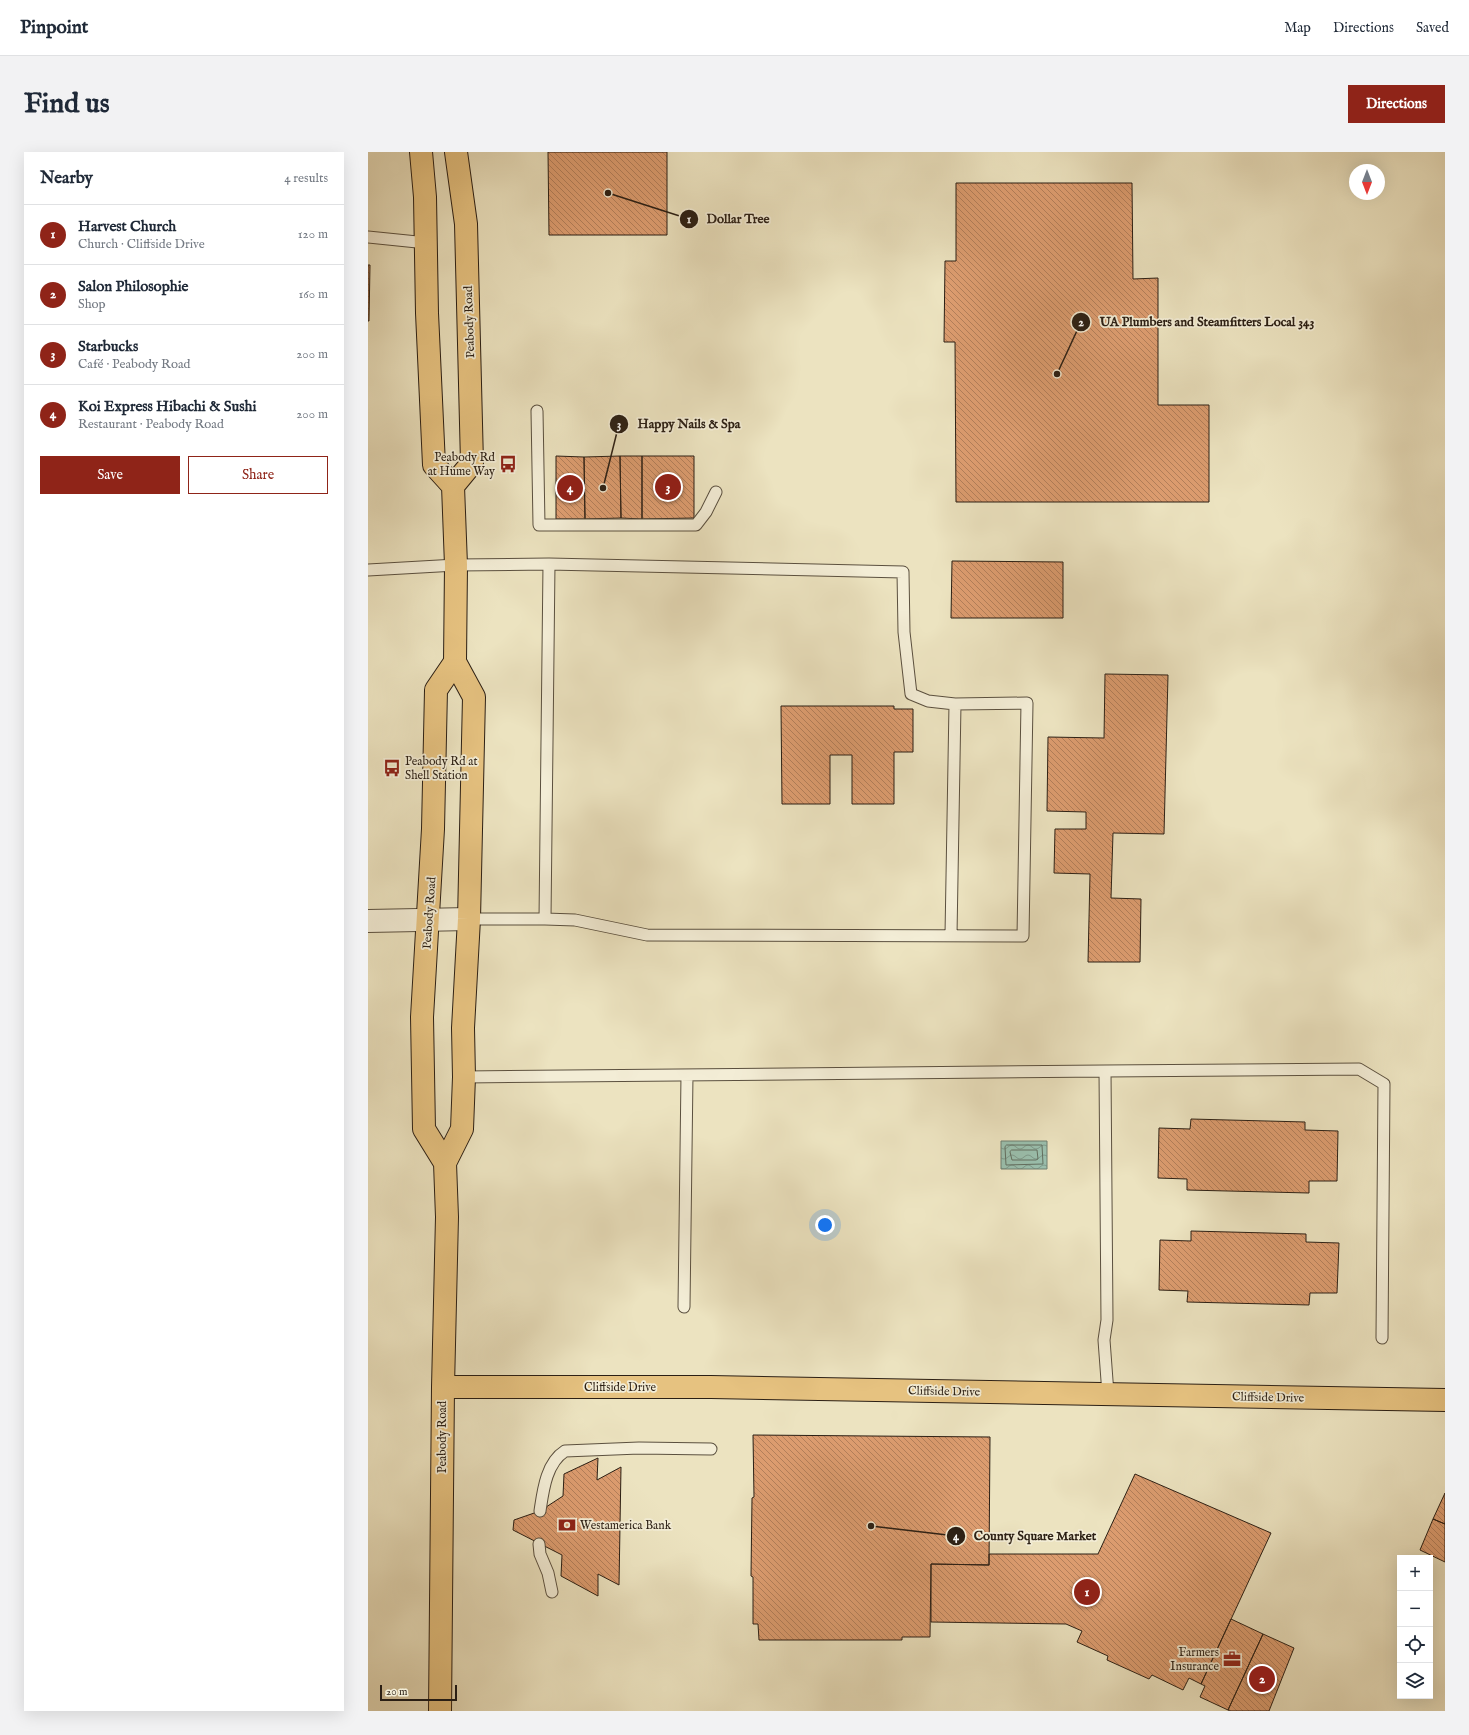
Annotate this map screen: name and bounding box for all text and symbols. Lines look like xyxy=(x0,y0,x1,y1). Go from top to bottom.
text: Pinpoint xyxy=(20,16,88,40)
text: Map xyxy=(1284,19,1311,37)
text: Directions xyxy=(1333,19,1394,37)
text: Saved xyxy=(1416,19,1449,37)
button: Directions xyxy=(1348,85,1445,123)
text: Find us xyxy=(24,87,110,122)
north arrow xyxy=(1349,164,1385,200)
text: Nearby xyxy=(40,168,93,189)
text: 4 results xyxy=(284,170,328,187)
callout: Dollar Tree xyxy=(679,206,778,231)
text: Dollar Tree xyxy=(707,211,769,228)
text: 1 xyxy=(687,212,692,227)
text: Harvest Church xyxy=(78,217,176,236)
text: 1 xyxy=(51,226,55,243)
text: 120 m xyxy=(298,226,328,243)
text: Church · Cliffside Drive xyxy=(78,236,205,253)
text: Salon Philosophie xyxy=(78,277,189,296)
street label: Peabody Road xyxy=(461,285,478,358)
text: 2 xyxy=(50,286,56,303)
text: 160 m xyxy=(298,286,328,303)
text: Shop xyxy=(78,296,106,313)
callout: UA Plumbers and Steamfitters Local 343 xyxy=(1071,309,1322,334)
text: UA Plumbers and Steamfitters Local 343 xyxy=(1099,314,1314,331)
text: 2 xyxy=(1078,315,1084,330)
text: Starbucks xyxy=(78,337,138,356)
text: 3 xyxy=(51,346,55,363)
text: 200 m xyxy=(296,346,328,363)
text: Café · Peabody Road xyxy=(78,356,190,373)
text: Koi Express Hibachi & Sushi xyxy=(78,397,256,416)
text: 4 xyxy=(50,406,56,423)
text: 200 m xyxy=(296,406,328,423)
callout: Happy Nails & Spa xyxy=(609,411,748,436)
text: Restaurant · Peabody Road xyxy=(78,416,224,433)
text: Happy Nails & Spa xyxy=(638,416,741,433)
text: 3 xyxy=(617,417,621,432)
place label: Peabody Rd at Hume Way xyxy=(428,450,496,479)
bus stop icon: Peabody Rd at Hume Way xyxy=(498,454,518,474)
button: Save xyxy=(40,456,180,494)
button: Share xyxy=(188,456,328,494)
pin: 3 xyxy=(655,472,681,502)
pin: 4 xyxy=(557,473,583,503)
place label: Peabody Rd at Shell Station xyxy=(405,754,478,783)
bus stop icon: Peabody Rd at Shell Station xyxy=(382,758,402,778)
street label: Peabody Road xyxy=(419,876,440,950)
your location xyxy=(815,1215,835,1235)
street label: Cliffside Drive xyxy=(584,1380,657,1395)
street label: Cliffside Drive xyxy=(908,1383,981,1400)
street label: Cliffside Drive xyxy=(1232,1389,1305,1406)
street label: Peabody Road xyxy=(435,1400,450,1473)
bank icon: Westamerica Bank xyxy=(557,1515,577,1535)
place label: Westamerica Bank xyxy=(580,1518,672,1533)
callout: County Square Market xyxy=(946,1523,1104,1548)
text: County Square Market xyxy=(974,1528,1097,1545)
text: 4 xyxy=(953,1529,960,1544)
map controls xyxy=(1397,1555,1433,1699)
button: + xyxy=(1397,1555,1433,1591)
pin: 1 xyxy=(1074,1577,1100,1607)
button: − xyxy=(1397,1591,1433,1627)
button: locate xyxy=(1397,1627,1433,1663)
place label: Farmers Insurance xyxy=(1170,1645,1219,1674)
office icon: Farmers Insurance xyxy=(1222,1649,1242,1669)
button: layers xyxy=(1397,1663,1433,1699)
pin: 2 xyxy=(1249,1664,1275,1694)
scale bar xyxy=(380,1683,457,1702)
text: 20 m xyxy=(386,1685,407,1699)

